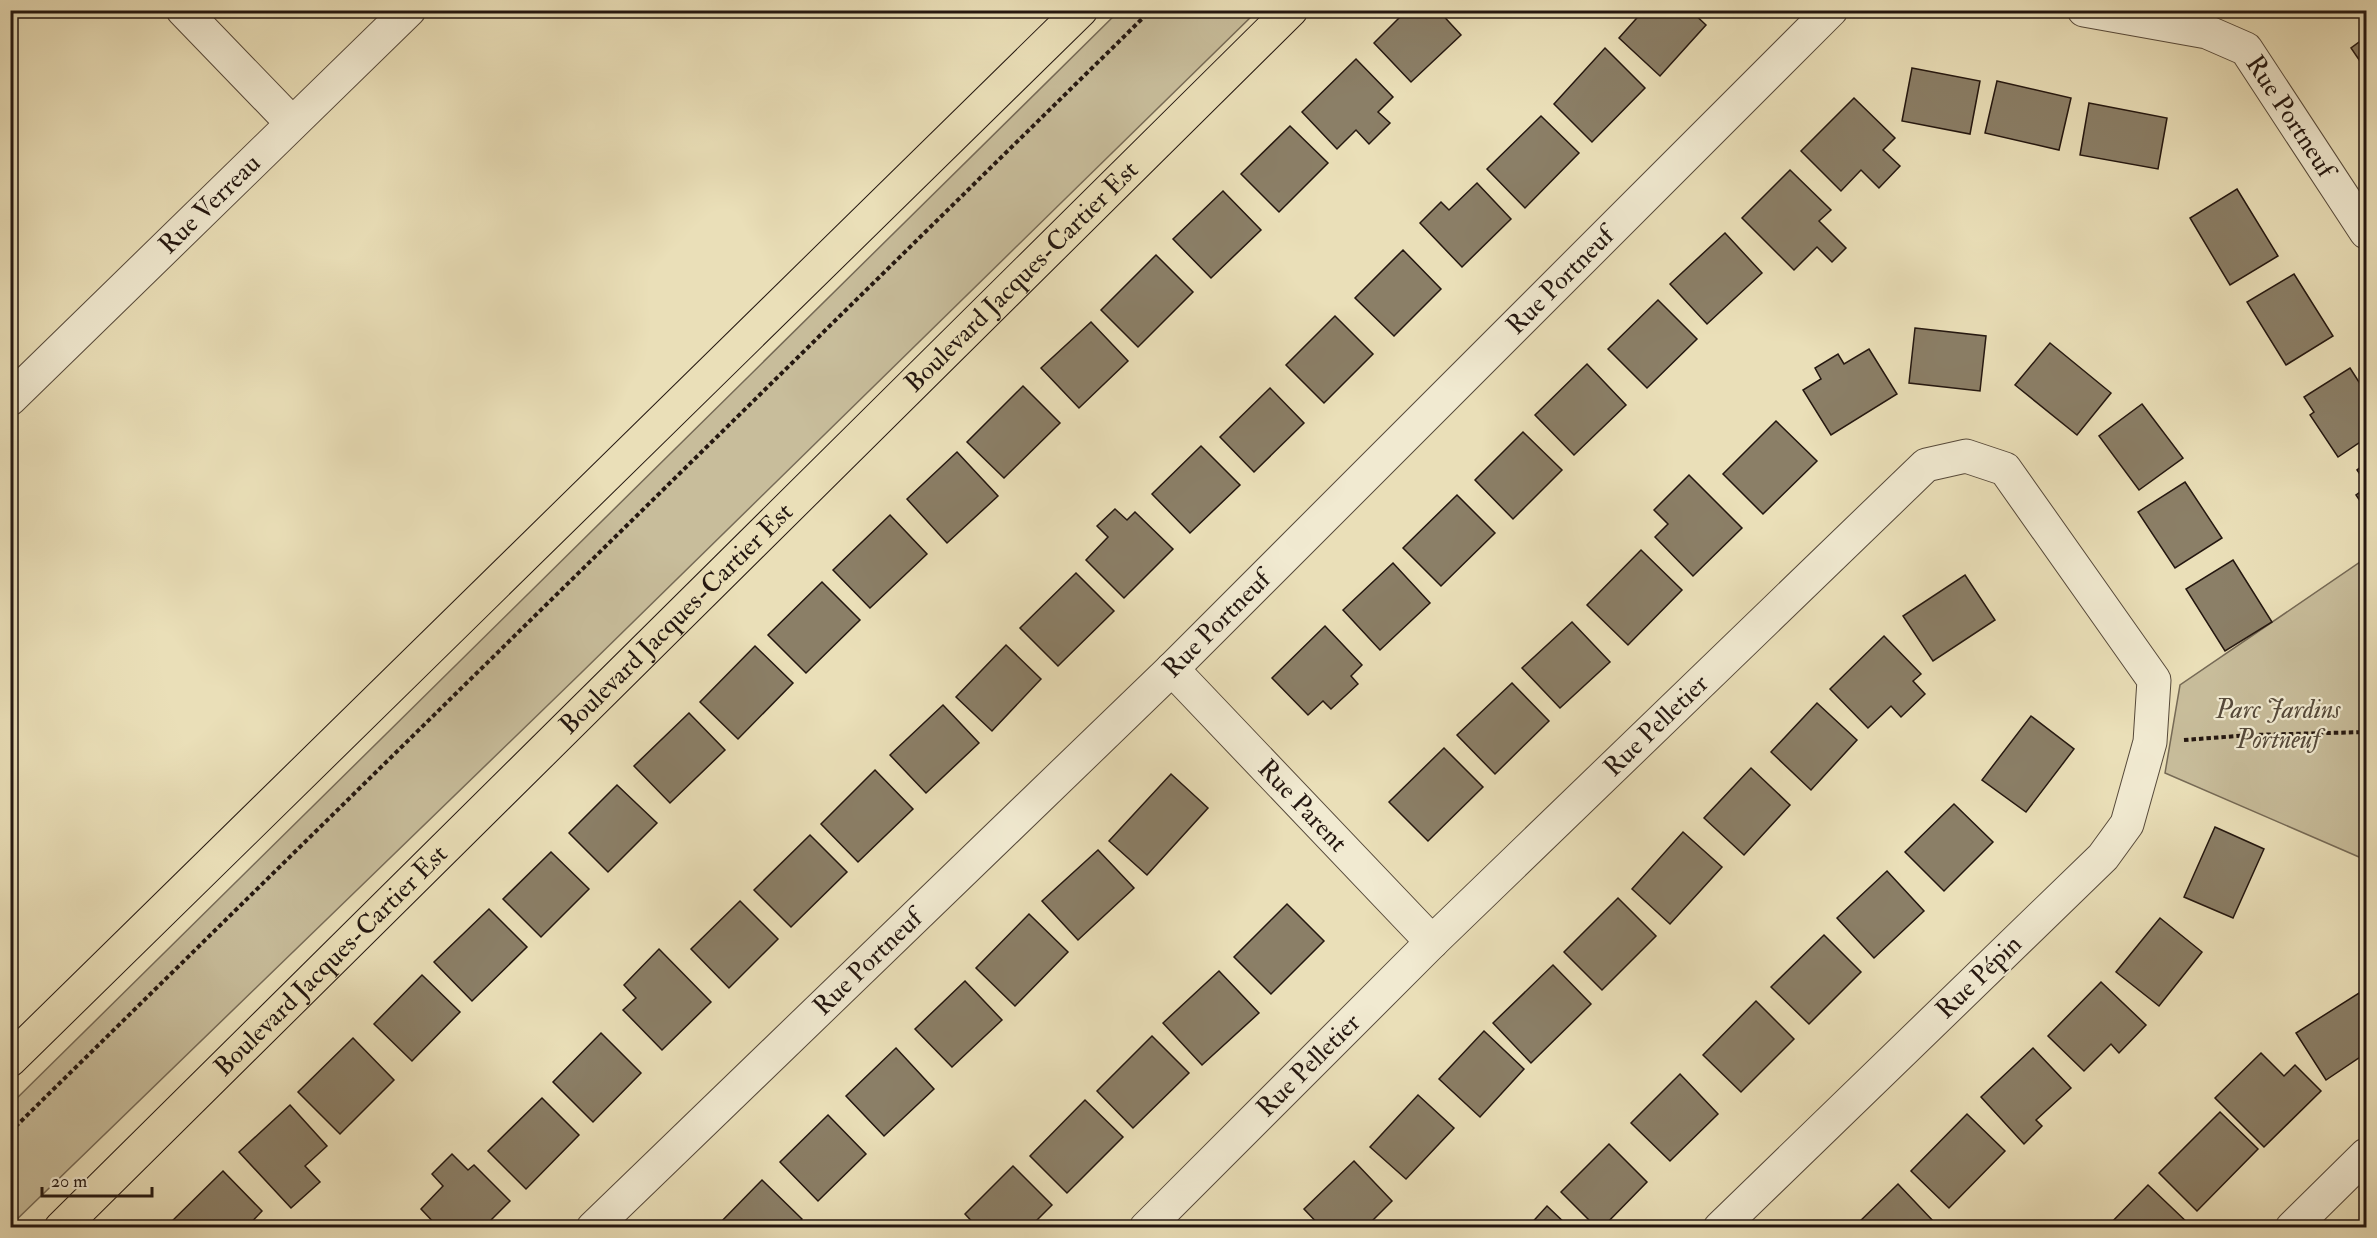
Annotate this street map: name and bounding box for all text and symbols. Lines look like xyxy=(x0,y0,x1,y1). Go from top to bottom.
street label: Rue Portneuf xyxy=(2239,49,2344,186)
street label: Rue Verreau xyxy=(152,148,267,261)
street label: Boulevard Jacques-Cartier Est xyxy=(898,154,1145,399)
street label: Rue Portneuf xyxy=(1500,218,1623,341)
street label: Boulevard Jacques-Cartier Est xyxy=(553,496,800,741)
street label: Rue Portneuf xyxy=(1156,561,1280,685)
street label: Rue Pelletier xyxy=(1597,668,1715,783)
park label: Parc Jardins Portneuf xyxy=(2214,694,2341,756)
street label: Rue Parent xyxy=(1251,753,1354,859)
street label: Boulevard Jacques-Cartier Est xyxy=(208,838,454,1083)
street label: Rue Portneuf xyxy=(807,900,932,1023)
street label: Rue Pépin xyxy=(1929,928,2029,1026)
street label: Rue Pelletier xyxy=(1250,1007,1367,1124)
scale bar xyxy=(42,1160,152,1198)
text: 20 m xyxy=(51,1170,87,1193)

